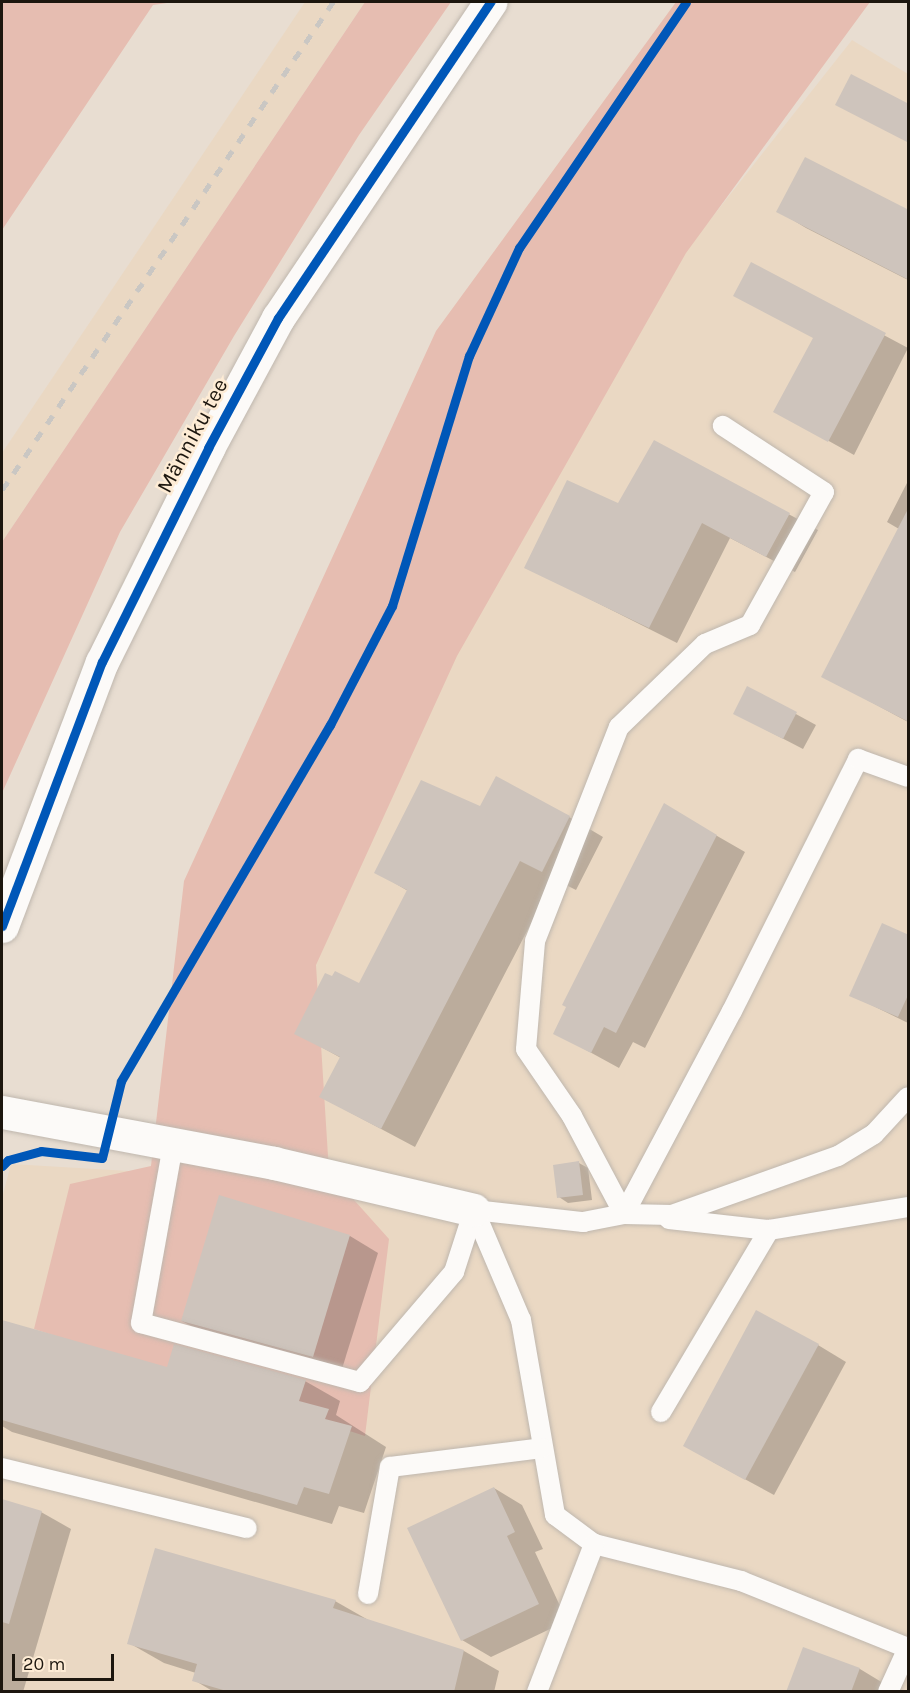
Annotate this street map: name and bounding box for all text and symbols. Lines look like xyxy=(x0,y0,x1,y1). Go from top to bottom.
street label: Männiku tee xyxy=(152,374,234,498)
scale bar xyxy=(15,1642,117,1680)
text: 20 m xyxy=(23,1653,65,1675)

